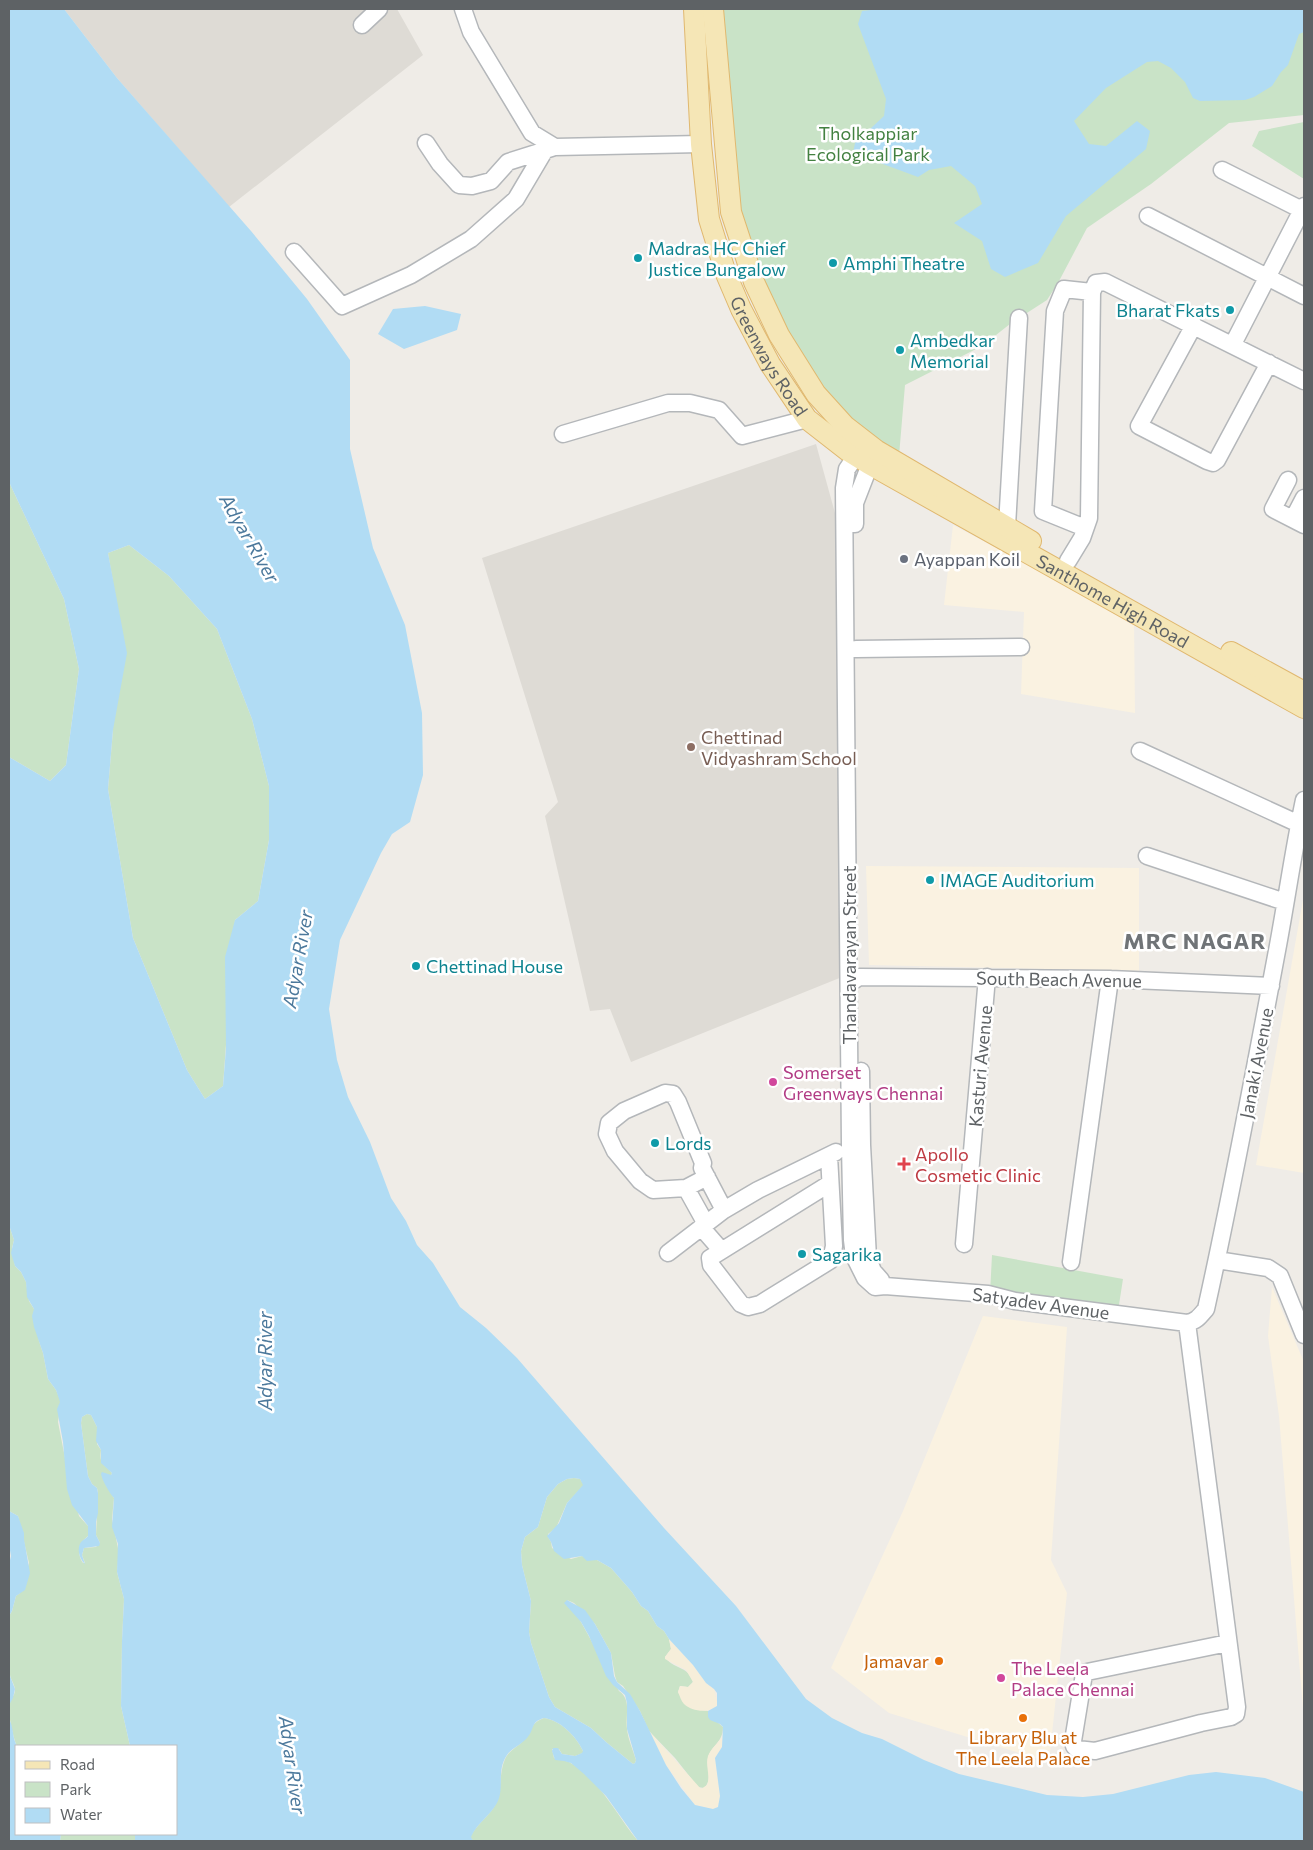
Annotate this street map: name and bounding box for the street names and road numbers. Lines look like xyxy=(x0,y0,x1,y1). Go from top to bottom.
street label: Greenways Road xyxy=(726,293,813,420)
street label: Santhome High Road xyxy=(1033,549,1193,652)
street label: Thandavarayan Street xyxy=(838,865,860,1045)
street label: South Beach Avenue xyxy=(976,967,1142,991)
street label: Kasturi Avenue xyxy=(964,1004,996,1128)
street label: Janaki Avenue xyxy=(1234,1006,1278,1120)
street label: Satyadev Avenue xyxy=(971,1282,1111,1324)

